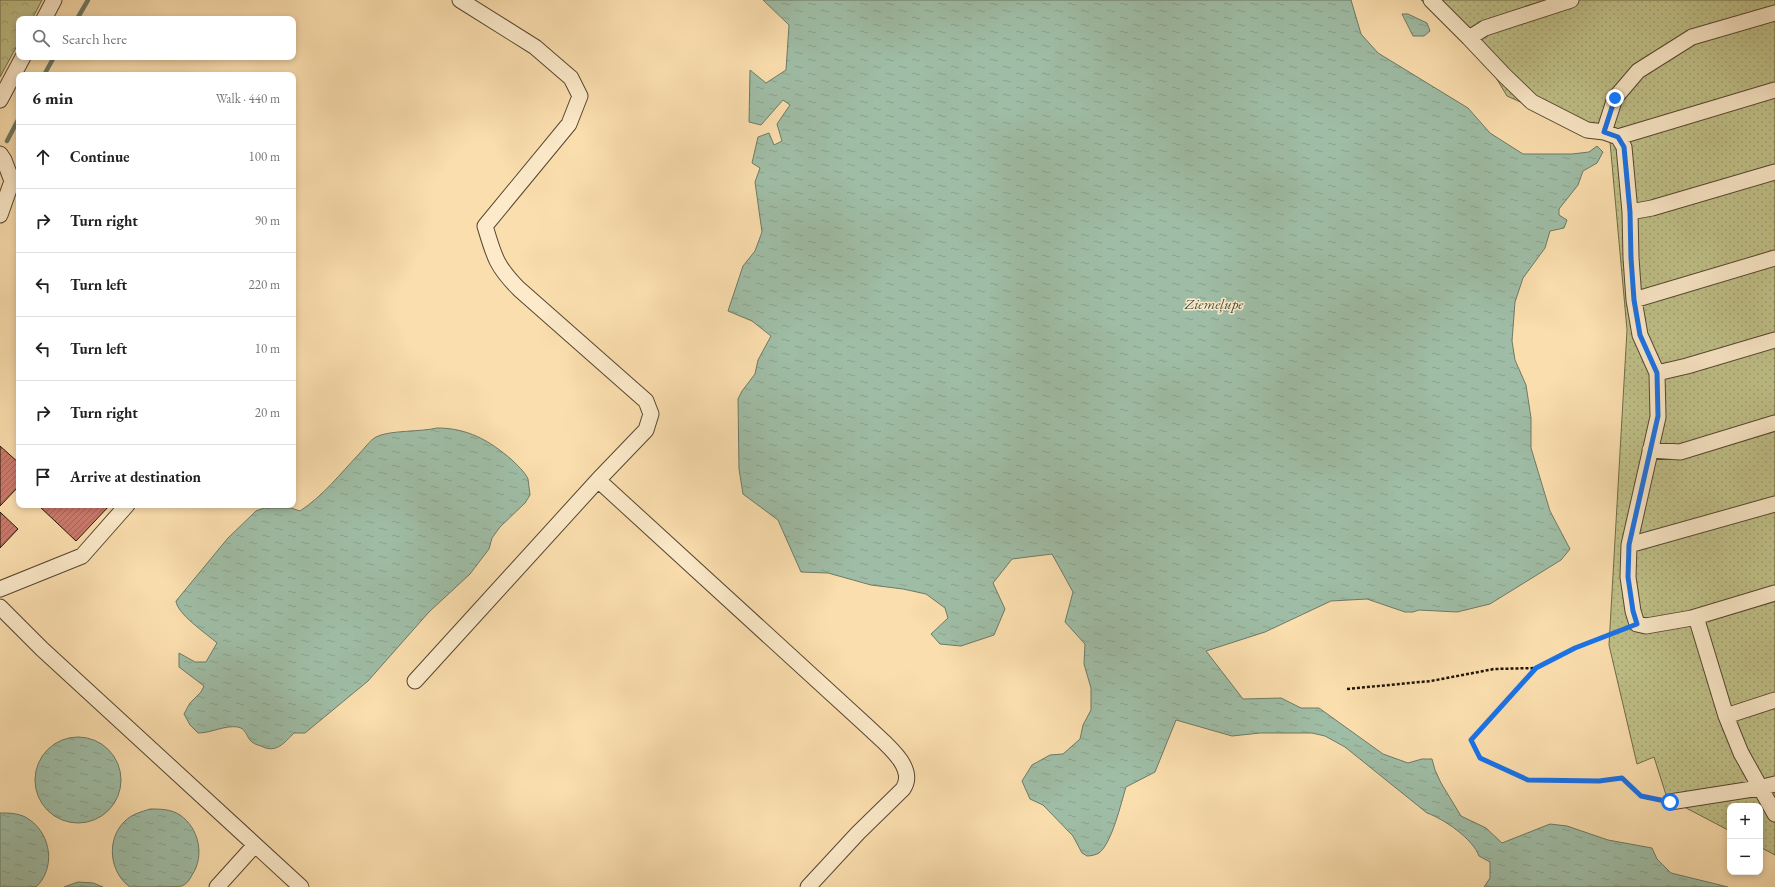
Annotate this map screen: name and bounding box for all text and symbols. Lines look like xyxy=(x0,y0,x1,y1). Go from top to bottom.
search box xyxy=(16,16,296,60)
icon: search xyxy=(30,27,52,49)
text: Search here xyxy=(62,29,127,48)
text: 6 min xyxy=(32,87,73,109)
route end xyxy=(1606,89,1624,107)
text: Walk · 440 m xyxy=(216,90,280,107)
icon: ahead xyxy=(32,146,54,168)
text: Continue xyxy=(70,147,130,166)
text: 100 m xyxy=(249,148,280,165)
icon: right xyxy=(32,210,54,232)
text: Turn right xyxy=(70,211,138,230)
text: 90 m xyxy=(255,212,280,229)
icon: left xyxy=(32,274,54,296)
text: Turn left xyxy=(70,275,127,294)
text: 220 m xyxy=(249,276,280,293)
water label: Ziemeļupe xyxy=(1184,294,1244,313)
icon: left xyxy=(32,338,54,360)
text: Turn left xyxy=(70,339,127,358)
text: 10 m xyxy=(255,340,280,357)
icon: right xyxy=(32,402,54,424)
text: Turn right xyxy=(70,403,138,422)
text: 20 m xyxy=(255,404,280,421)
icon: arrive xyxy=(32,466,54,488)
text: Arrive at destination xyxy=(70,467,201,486)
route start xyxy=(1661,793,1679,811)
map controls xyxy=(1727,803,1763,875)
button: + xyxy=(1727,803,1763,839)
button: − xyxy=(1727,839,1763,875)

